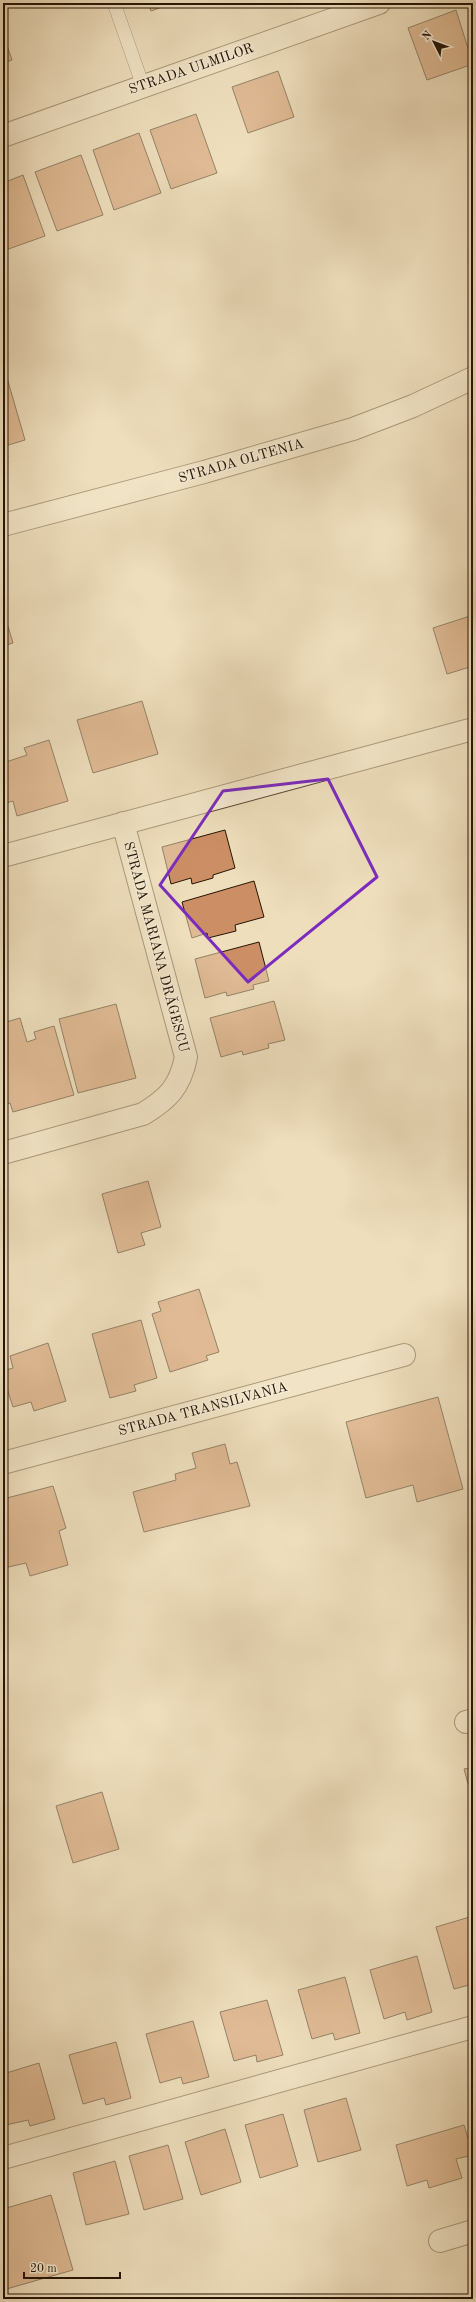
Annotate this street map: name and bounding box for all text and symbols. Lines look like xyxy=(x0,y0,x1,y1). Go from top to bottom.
north arrow xyxy=(414,22,454,62)
text: N xyxy=(421,29,435,43)
street label: STRADA ULMILOR xyxy=(127,41,255,97)
street label: STRADA OLTENIA xyxy=(177,436,306,486)
street label: STRADA MARIANA DRĂGESCU xyxy=(121,839,194,1054)
street label: STRADA TRANSILVANIA xyxy=(117,1380,290,1438)
scale bar xyxy=(24,2254,120,2280)
text: 20 m xyxy=(30,2263,57,2275)

